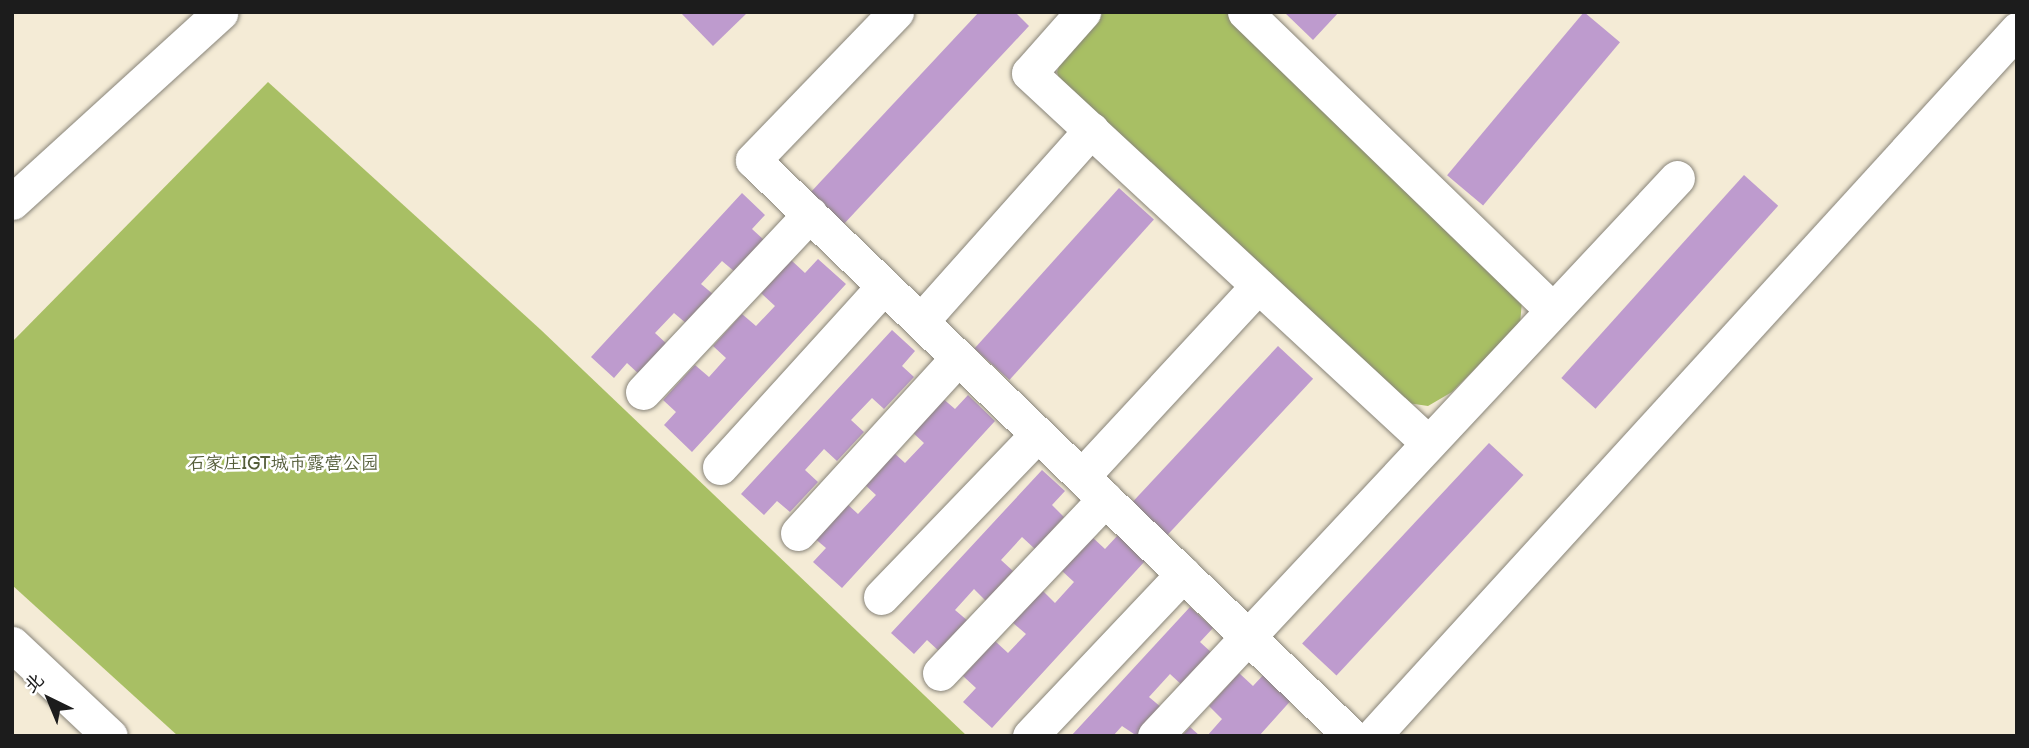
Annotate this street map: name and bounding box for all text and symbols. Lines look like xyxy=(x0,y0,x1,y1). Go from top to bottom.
park label: 石家庄IGT城市露营公园 xyxy=(187,453,379,475)
north arrow xyxy=(14,664,84,734)
text: 北 xyxy=(20,668,49,698)

